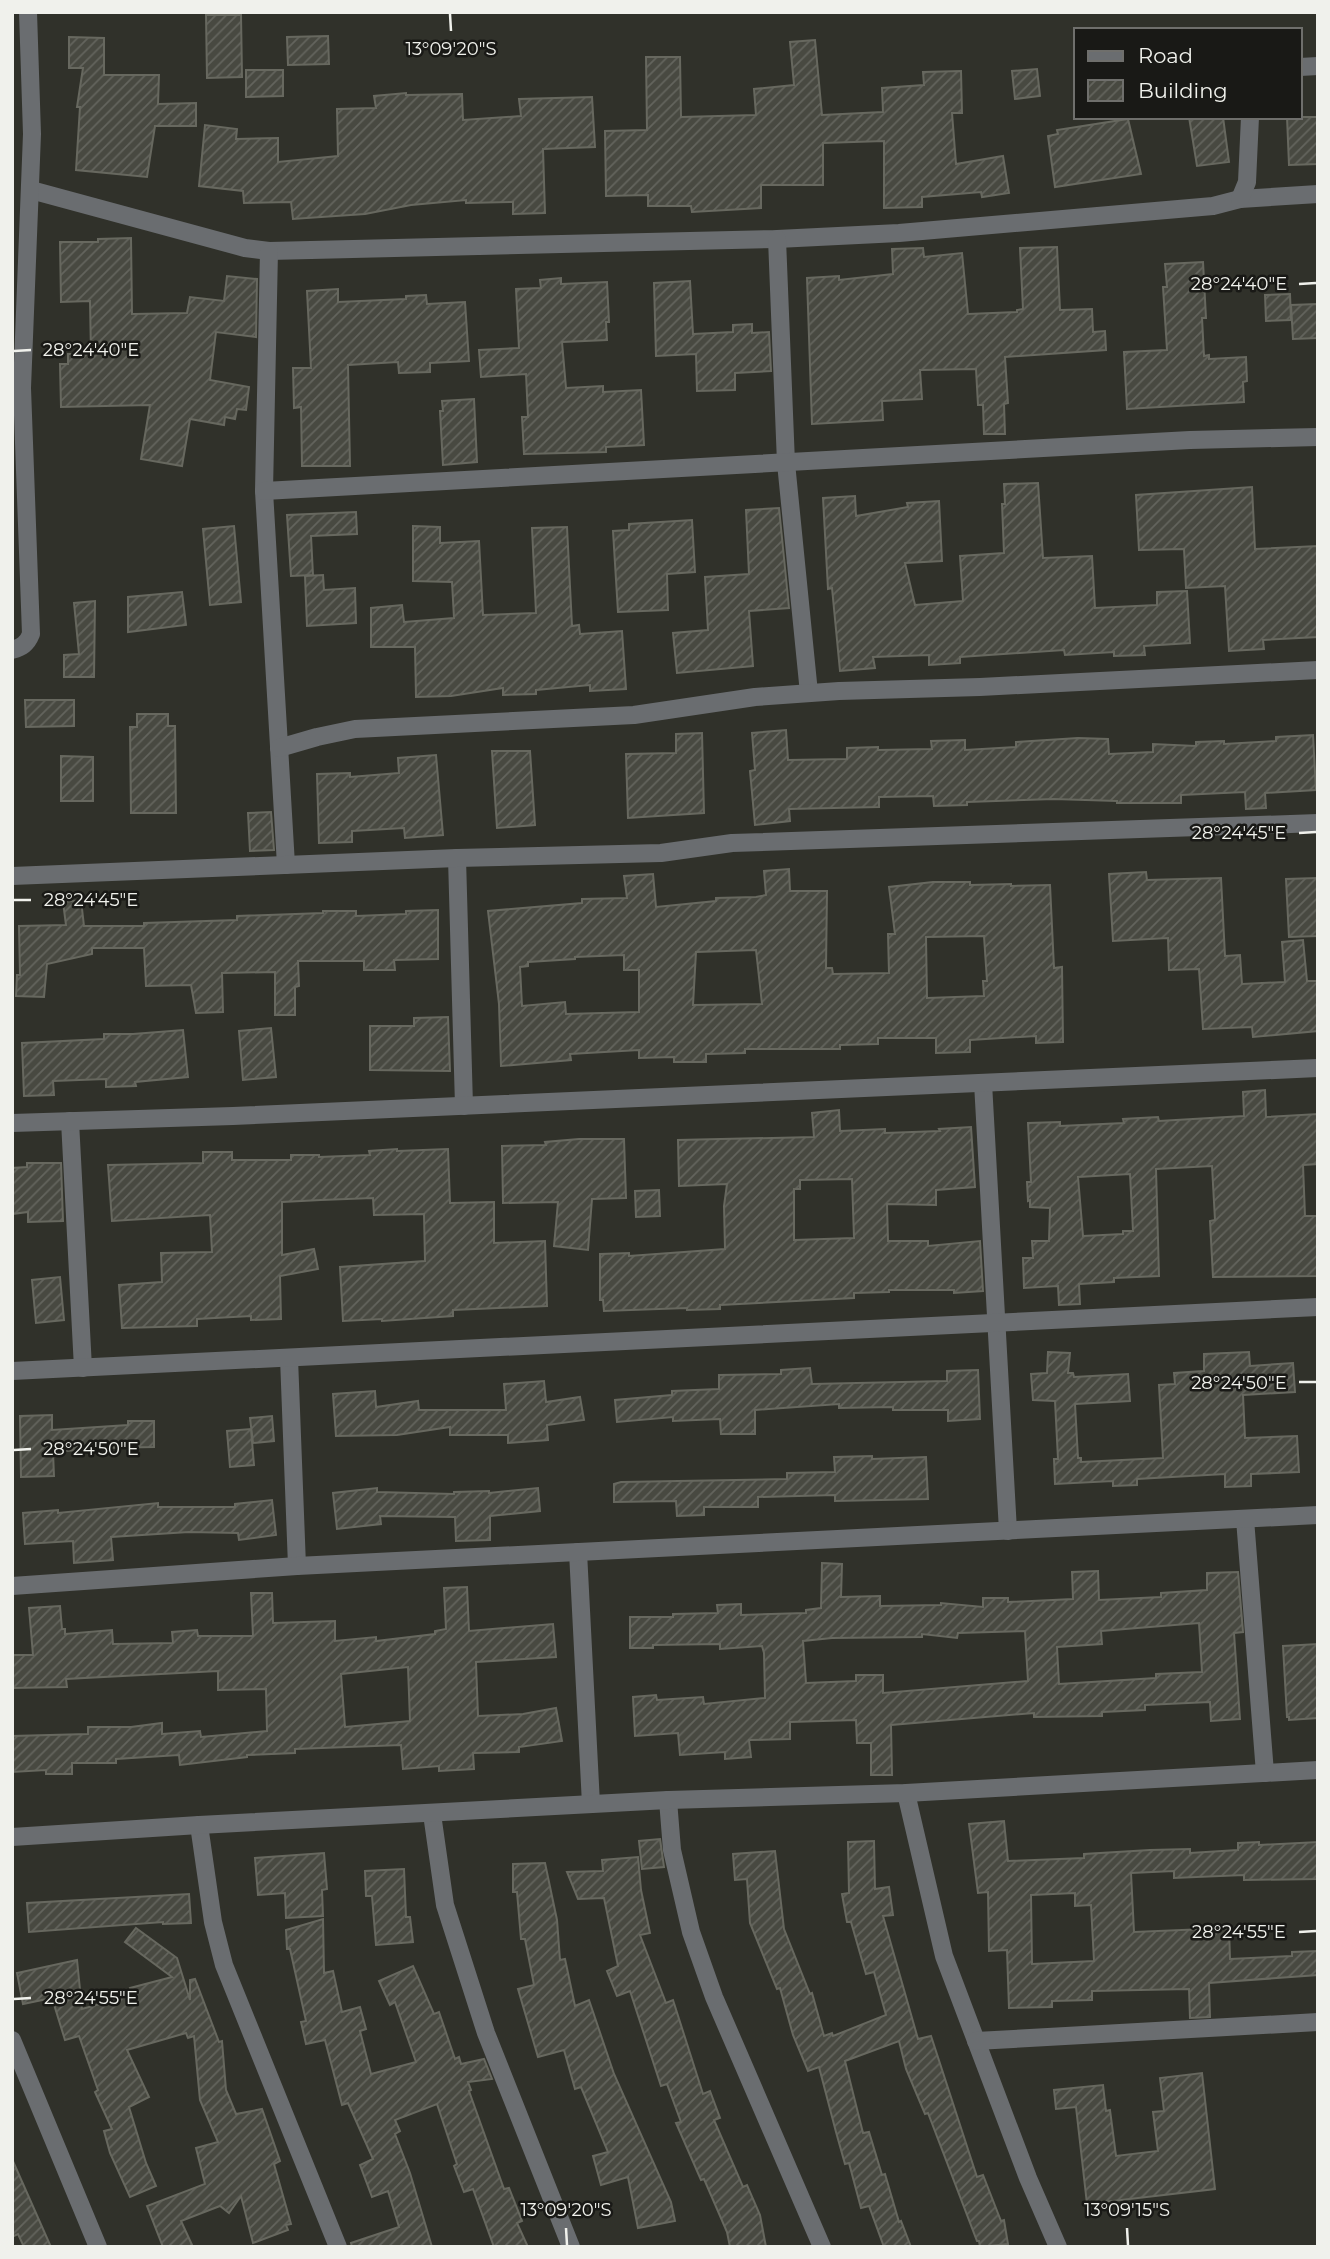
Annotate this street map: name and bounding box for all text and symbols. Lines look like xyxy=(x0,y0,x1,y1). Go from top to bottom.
legend xyxy=(1074,28,1302,119)
text: 13°09'20"S xyxy=(405,38,497,60)
text: Road xyxy=(1138,43,1193,68)
text: Building xyxy=(1138,78,1228,103)
text: 28°24'40"E xyxy=(1191,273,1287,295)
text: 28°24'40"E xyxy=(43,339,139,361)
text: 28°24'45"E xyxy=(1192,822,1286,844)
text: 28°24'45"E xyxy=(44,889,138,911)
text: 28°24'50"E xyxy=(1191,1372,1287,1394)
text: 28°24'50"E xyxy=(43,1438,139,1460)
text: 28°24'55"E xyxy=(1192,1921,1286,1943)
text: 28°24'55"E xyxy=(44,1987,138,2009)
text: 13°09'20"S xyxy=(520,2199,612,2221)
text: 13°09'15"S xyxy=(1084,2199,1170,2221)

